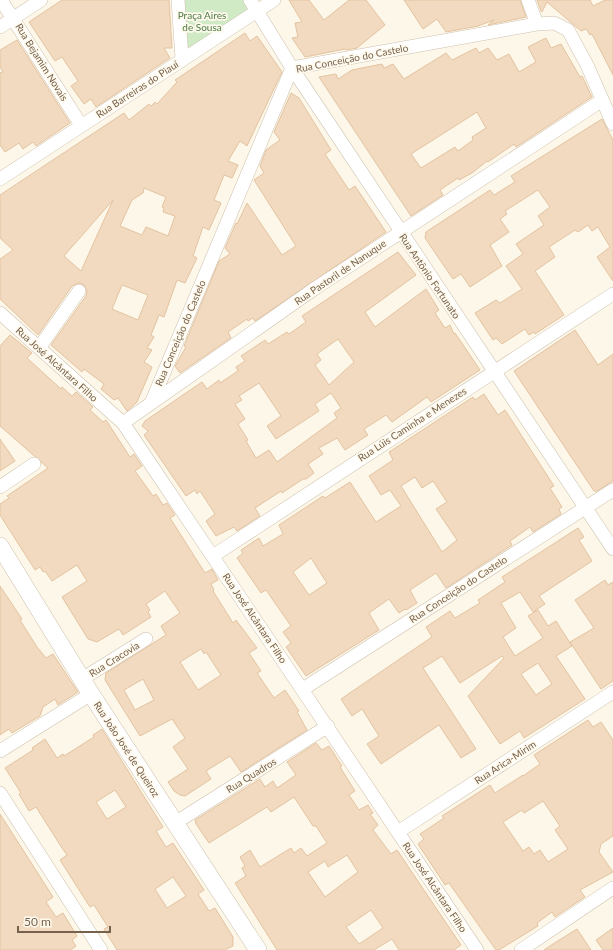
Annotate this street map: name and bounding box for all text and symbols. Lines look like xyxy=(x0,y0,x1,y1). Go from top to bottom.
park label: Praça Aires de Sousa xyxy=(178,9,226,33)
street label: Rua Bejamim Novais xyxy=(13,21,71,103)
street label: Rua Conceição do Castelo xyxy=(295,41,409,75)
street label: Rua Barreiras do Piauí xyxy=(94,58,181,120)
street label: Rua Antônio Fortunato xyxy=(397,231,463,321)
street label: Rua Pastoril de Nanuque xyxy=(292,237,388,307)
street label: Rua Conceição do Castelo xyxy=(152,278,208,388)
street label: Rua José Alcântara Filho xyxy=(14,324,101,404)
street label: Rua Lúis Caminha e Menezes xyxy=(355,384,469,464)
street label: Rua Conceição do Castelo xyxy=(407,553,509,625)
street label: Rua José Alcântara Filho xyxy=(220,571,290,666)
street label: Rua Cracovia xyxy=(87,639,141,679)
street label: Rua João José de Queiroz xyxy=(92,699,163,799)
street label: Rua Arica-Mirim xyxy=(472,738,538,786)
street label: Rua Quadros xyxy=(224,755,278,795)
street label: Rua José Alcântara Filho xyxy=(400,840,470,935)
scale bar xyxy=(18,908,110,934)
text: 50 m xyxy=(24,914,51,929)

